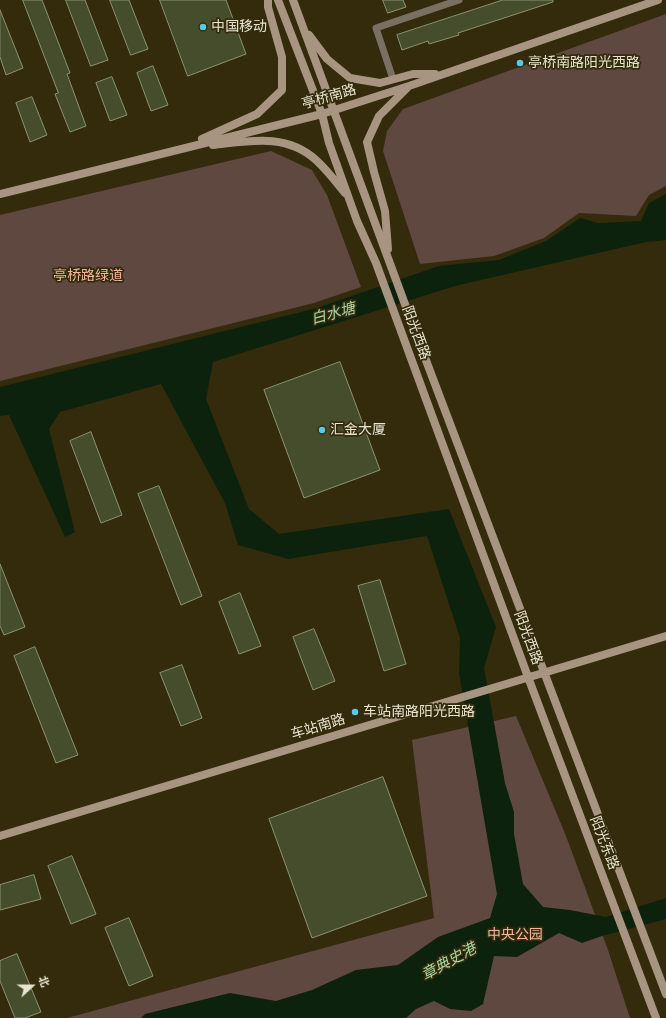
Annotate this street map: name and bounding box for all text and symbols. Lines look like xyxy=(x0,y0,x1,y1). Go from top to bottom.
place label: 中国移动 xyxy=(211,19,267,35)
marker: 中国移动 xyxy=(198,22,208,32)
place label: 亭桥南路阳光西路 xyxy=(528,55,640,71)
marker: 亭桥南路阳光西路 xyxy=(515,58,525,68)
street label: 亭桥南路 xyxy=(300,81,358,113)
park label: 亭桥路绿道 xyxy=(53,268,123,284)
water label: 白水塘 xyxy=(309,299,357,329)
street label: 阳光西路 xyxy=(399,304,433,362)
place label: 汇金大厦 xyxy=(330,422,386,438)
marker: 汇金大厦 xyxy=(317,425,327,435)
street label: 阳光西路 xyxy=(511,609,545,667)
place label: 车站南路阳光西路 xyxy=(363,704,475,720)
marker: 车站南路阳光西路 xyxy=(350,707,360,717)
street label: 车站南路 xyxy=(289,711,347,743)
street label: 阳光东路 xyxy=(586,814,622,872)
park label: 中央公园 xyxy=(487,927,543,943)
water label: 章典史港 xyxy=(418,940,480,984)
north arrow xyxy=(12,966,52,1006)
text: 北 xyxy=(36,974,52,989)

